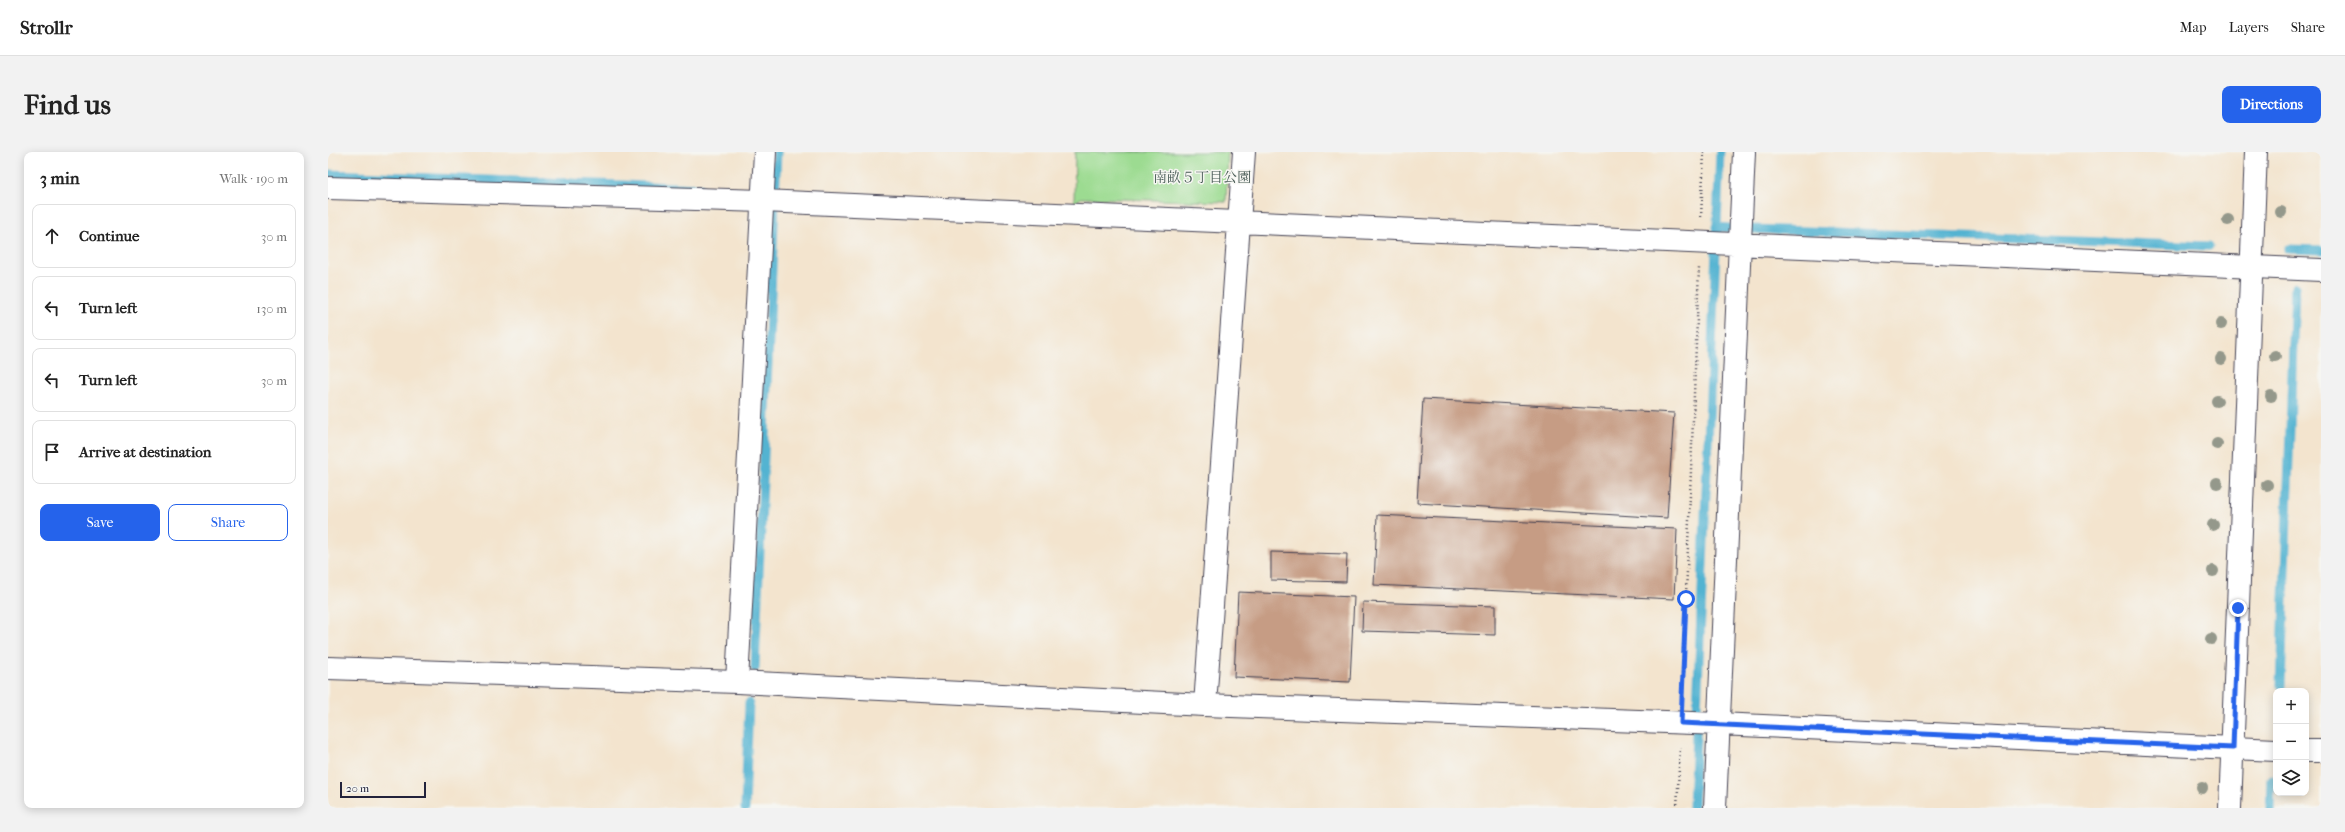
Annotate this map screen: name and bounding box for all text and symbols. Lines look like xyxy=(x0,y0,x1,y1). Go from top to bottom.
text: Strollr xyxy=(20,17,73,39)
text: Map xyxy=(2180,19,2207,36)
text: Layers xyxy=(2229,19,2269,36)
text: Share xyxy=(2291,19,2325,36)
button: Directions xyxy=(2222,86,2321,123)
text: Find us xyxy=(24,88,111,121)
text: 3 min xyxy=(40,168,80,188)
park label: 南畝５丁目公園 xyxy=(1153,169,1251,186)
text: Walk · 190 m xyxy=(219,171,288,186)
icon: ahead xyxy=(41,225,63,247)
text: Continue xyxy=(79,227,139,245)
text: 30 m xyxy=(261,229,287,244)
icon: left xyxy=(41,297,63,319)
text: Turn left xyxy=(79,299,137,317)
text: 130 m xyxy=(256,301,287,316)
icon: left xyxy=(41,369,63,391)
text: Turn left xyxy=(79,371,137,389)
text: 30 m xyxy=(261,373,287,388)
icon: arrive xyxy=(41,441,63,463)
text: Arrive at destination xyxy=(79,443,211,461)
button: Save xyxy=(40,504,160,541)
button: Share xyxy=(168,504,288,541)
route start xyxy=(1677,590,1695,608)
route end xyxy=(2229,599,2247,617)
map controls xyxy=(2273,688,2309,796)
button: + xyxy=(2273,688,2309,724)
button: − xyxy=(2273,724,2309,760)
button: layers xyxy=(2273,760,2309,796)
scale bar xyxy=(340,780,426,799)
text: 20 m xyxy=(346,782,369,795)

